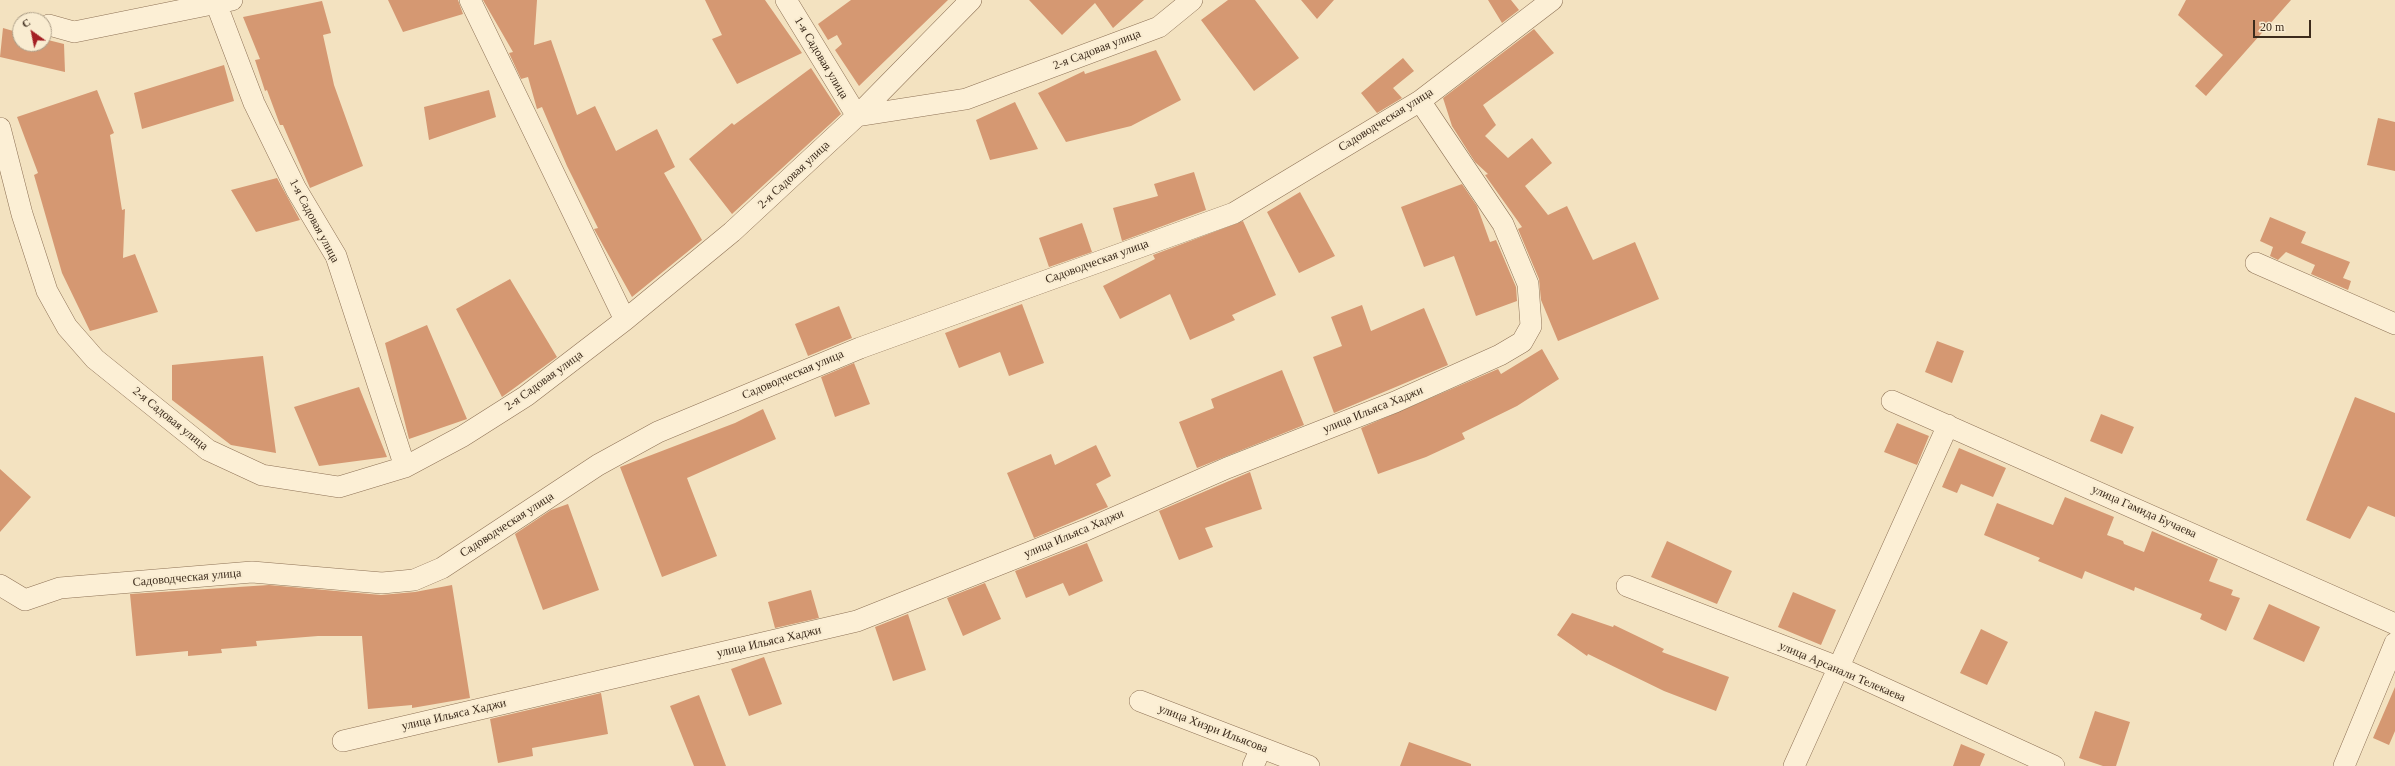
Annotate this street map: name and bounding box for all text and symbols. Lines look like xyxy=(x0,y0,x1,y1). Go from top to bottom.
north arrow xyxy=(12,12,52,52)
scale bar xyxy=(2255,12,2313,38)
street label: 1-я Садовая улица xyxy=(791,14,851,102)
text: С xyxy=(19,16,33,30)
text: 20 m xyxy=(2260,20,2284,34)
street label: 2-я Садовая улица xyxy=(1051,27,1143,73)
street label: Садоводческая улица xyxy=(1336,85,1436,155)
street label: 2-я Садовая улица xyxy=(755,138,833,212)
street label: 1-я Садовая улица xyxy=(286,177,342,265)
street label: Садоводческая улица xyxy=(1043,237,1151,287)
street label: Садоводческая улица xyxy=(740,347,846,403)
street label: 2-я Садовая улица xyxy=(502,348,586,414)
street label: улица Ильяса Хаджи xyxy=(1321,383,1425,437)
street label: 2-я Садовая улица xyxy=(129,384,211,454)
street label: улица Гамида Бучаева xyxy=(2089,482,2199,542)
street label: Садоводческая улица xyxy=(457,489,557,561)
street label: улица Ильяса Хаджи xyxy=(1022,506,1126,562)
street label: Садоводческая улица xyxy=(132,566,242,590)
street label: улица Ильяса Хаджи xyxy=(715,623,823,661)
street label: улица Арсанали Телекаева xyxy=(1777,639,1907,705)
street label: улица Ильяса Хаджи xyxy=(400,696,508,734)
street label: улица Хизри Ильясова xyxy=(1156,702,1270,756)

